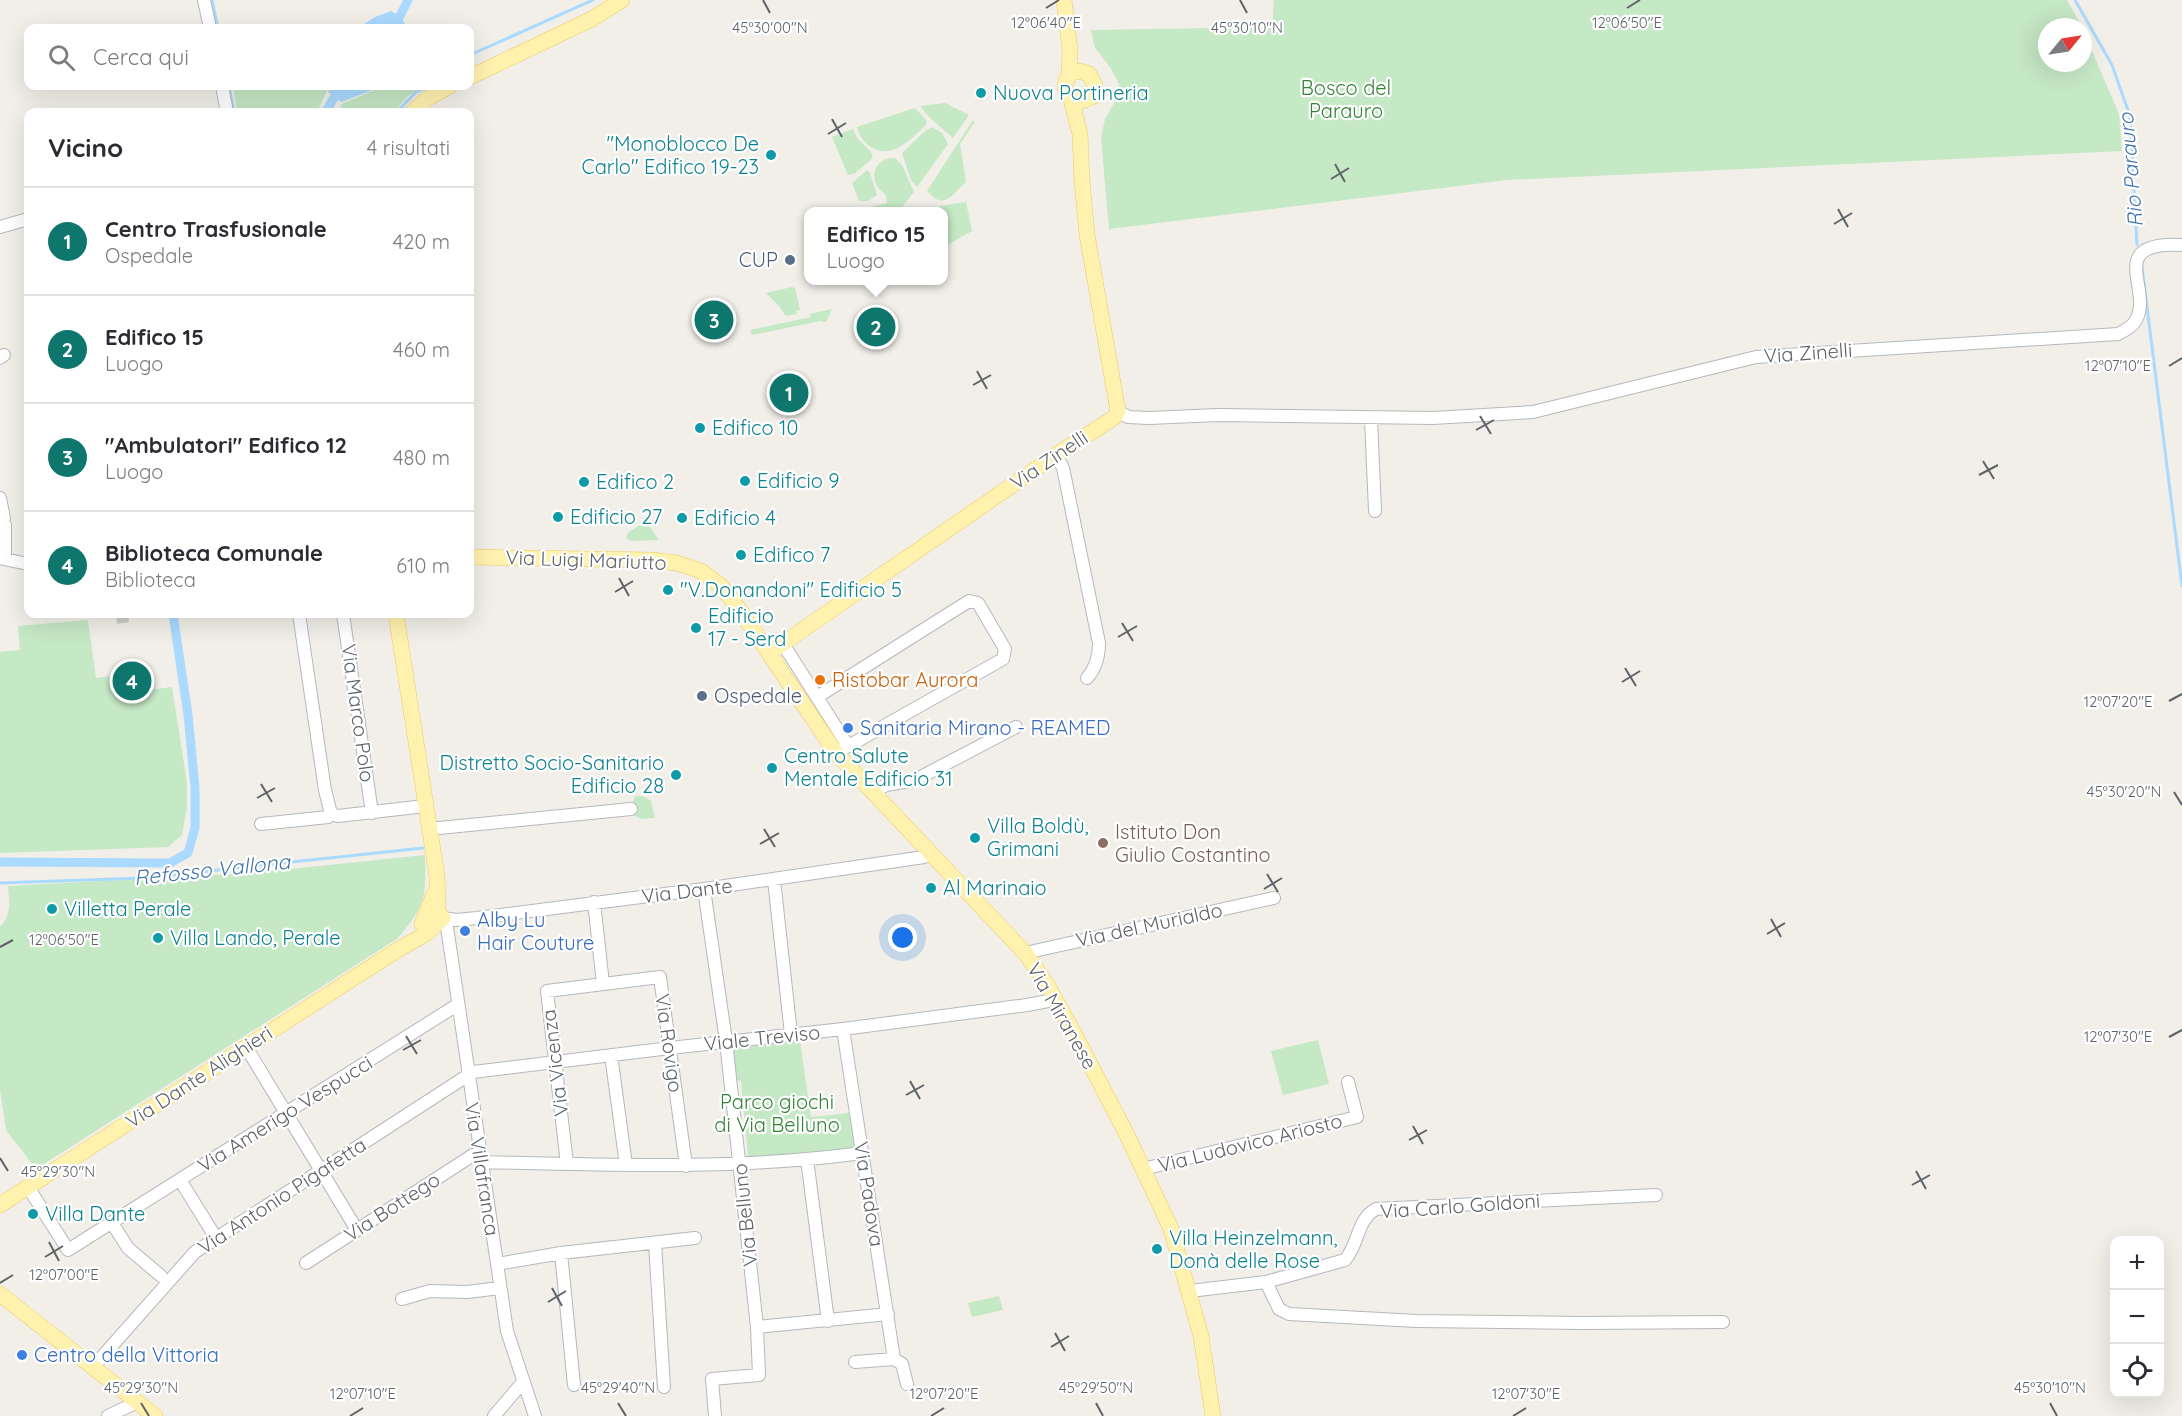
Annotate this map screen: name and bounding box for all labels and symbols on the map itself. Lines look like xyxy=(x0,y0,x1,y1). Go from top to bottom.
text: 12°06'40"E xyxy=(1011,13,1081,32)
text: 12°06'50"E xyxy=(1592,13,1662,32)
text: 45°30'00"N xyxy=(732,18,808,37)
text: 45°30'10"N xyxy=(1211,18,1283,37)
north arrow xyxy=(2038,18,2092,72)
park label: Bosco del Parauro xyxy=(1301,75,1391,123)
place label: Nuova Portineria xyxy=(993,80,1149,105)
marker: Nuova Portineria xyxy=(974,86,988,100)
water label: Rio Parauro xyxy=(2112,111,2148,228)
place label: "Monoblocco De Carlo" Edifico 19-23 xyxy=(582,131,759,179)
marker: "Monoblocco De Carlo" Edifico 19-23 xyxy=(764,148,778,162)
place label: CUP xyxy=(739,247,778,272)
marker: CUP xyxy=(783,253,797,267)
pin: 3 xyxy=(694,298,734,342)
pin: 2 xyxy=(856,304,896,350)
street label: Via Zinelli xyxy=(1763,337,1853,368)
text: 12°07'10"E xyxy=(2085,356,2151,375)
pin: 1 xyxy=(770,370,808,416)
place label: Edifico 10 xyxy=(712,415,798,440)
marker: Edifico 10 xyxy=(693,421,707,435)
street label: Via Zinelli xyxy=(1005,424,1092,495)
place label: Edificio 9 xyxy=(757,468,839,493)
place label: Edifico 2 xyxy=(596,469,674,494)
marker: Edificio 9 xyxy=(738,474,752,488)
marker: Edifico 2 xyxy=(577,475,591,489)
place label: Edificio 27 xyxy=(570,504,662,529)
place label: Edificio 4 xyxy=(694,505,776,530)
marker: Edificio 27 xyxy=(551,510,565,524)
marker: Edificio 4 xyxy=(675,511,689,525)
place label: Edifico 7 xyxy=(753,542,830,567)
street label: Via Luigi Mariutto xyxy=(505,544,667,575)
marker: Edifico 7 xyxy=(734,548,748,562)
place label: "V.Donandoni" Edificio 5 xyxy=(680,577,902,602)
marker: "V.Donandoni" Edificio 5 xyxy=(661,583,675,597)
place label: Edificio 17 - Serd xyxy=(708,603,786,651)
marker: Edificio 17 - Serd xyxy=(689,621,703,635)
street label: Via Marco Polo xyxy=(336,642,381,784)
pin: 4 xyxy=(112,658,152,704)
place label: Ristobar Aurora xyxy=(832,667,978,692)
marker: Ristobar Aurora xyxy=(813,673,827,687)
place label: Ospedale xyxy=(714,683,802,708)
marker: Ospedale xyxy=(695,689,709,703)
text: 12°07'20"E xyxy=(2083,692,2153,711)
place label: Sanitaria Mirano - REAMED xyxy=(860,715,1110,740)
marker: Sanitaria Mirano - REAMED xyxy=(841,721,855,735)
place label: Centro Salute Mentale Edificio 31 xyxy=(784,743,953,791)
place label: Distretto Socio-Sanitario Edificio 28 xyxy=(440,750,664,798)
marker: Centro Salute Mentale Edificio 31 xyxy=(765,761,779,775)
marker: Distretto Socio-Sanitario Edificio 28 xyxy=(669,768,683,782)
text: 45°30'20"N xyxy=(2087,782,2161,801)
place label: Villa Boldù, Grimani xyxy=(987,813,1089,861)
place label: Istituto Don Giulio Costantino xyxy=(1115,819,1271,867)
marker: Villa Boldù, Grimani xyxy=(968,831,982,845)
marker: Istituto Don Giulio Costantino xyxy=(1096,836,1110,850)
water label: Refosso Vallona xyxy=(133,848,292,890)
street label: Via Dante xyxy=(640,873,734,908)
place label: Al Marinaio xyxy=(943,875,1047,900)
marker: Al Marinaio xyxy=(924,881,938,895)
place label: Villetta Perale xyxy=(64,896,191,921)
street label: Via del Murialdo xyxy=(1073,897,1224,952)
marker: Villetta Perale xyxy=(45,902,59,916)
place label: Alby Lu Hair Couture xyxy=(477,907,594,955)
your location xyxy=(888,923,917,952)
marker: Alby Lu Hair Couture xyxy=(458,924,472,938)
place label: Villa Lando, Perale xyxy=(170,925,341,950)
text: 12°06'50"E xyxy=(29,930,99,949)
marker: Villa Lando, Perale xyxy=(151,931,165,945)
street label: Via Miranese xyxy=(1022,958,1103,1074)
street label: Via Rovigo xyxy=(650,992,689,1094)
street label: Via Vicenza xyxy=(536,1008,573,1118)
street label: Viale Treviso xyxy=(703,1019,821,1056)
street label: Via Dante Alighieri xyxy=(121,1020,277,1133)
text: 12°07'30"E xyxy=(2084,1027,2152,1046)
street label: Via Amerigo Vespucci xyxy=(193,1050,377,1178)
park label: Parco giochi di Via Belluno xyxy=(714,1089,840,1137)
street label: Via Villafranca xyxy=(460,1100,505,1237)
street label: Via Ludovico Ariosto xyxy=(1155,1108,1345,1178)
street label: Via Antonio Pigafetta xyxy=(193,1132,371,1259)
street label: Via Padova xyxy=(849,1140,890,1248)
text: 45°29'30"N xyxy=(21,1162,95,1181)
street label: Via Belluno xyxy=(727,1162,762,1268)
street label: Via Bottego xyxy=(339,1166,444,1247)
street label: Via Carlo Goldoni xyxy=(1379,1187,1541,1224)
place label: Villa Dante xyxy=(45,1201,145,1226)
marker: Villa Dante xyxy=(26,1207,40,1221)
place label: Villa Heinzelmann, Donà delle Rose xyxy=(1169,1225,1338,1273)
marker: Villa Heinzelmann, Donà delle Rose xyxy=(1150,1242,1164,1256)
text: 12°07'00"E xyxy=(29,1265,99,1284)
place label: Centro della Vittoria xyxy=(34,1342,219,1367)
marker: Centro della Vittoria xyxy=(15,1348,29,1362)
text: 45°29'30"N xyxy=(104,1378,178,1397)
text: 45°29'40"N xyxy=(581,1378,655,1397)
text: 45°29'50"N xyxy=(1059,1378,1133,1397)
text: 45°30'10"N xyxy=(2014,1378,2086,1397)
text: 12°07'10"E xyxy=(330,1384,396,1403)
text: 12°07'20"E xyxy=(909,1384,979,1403)
text: 12°07'30"E xyxy=(1492,1384,1560,1403)

